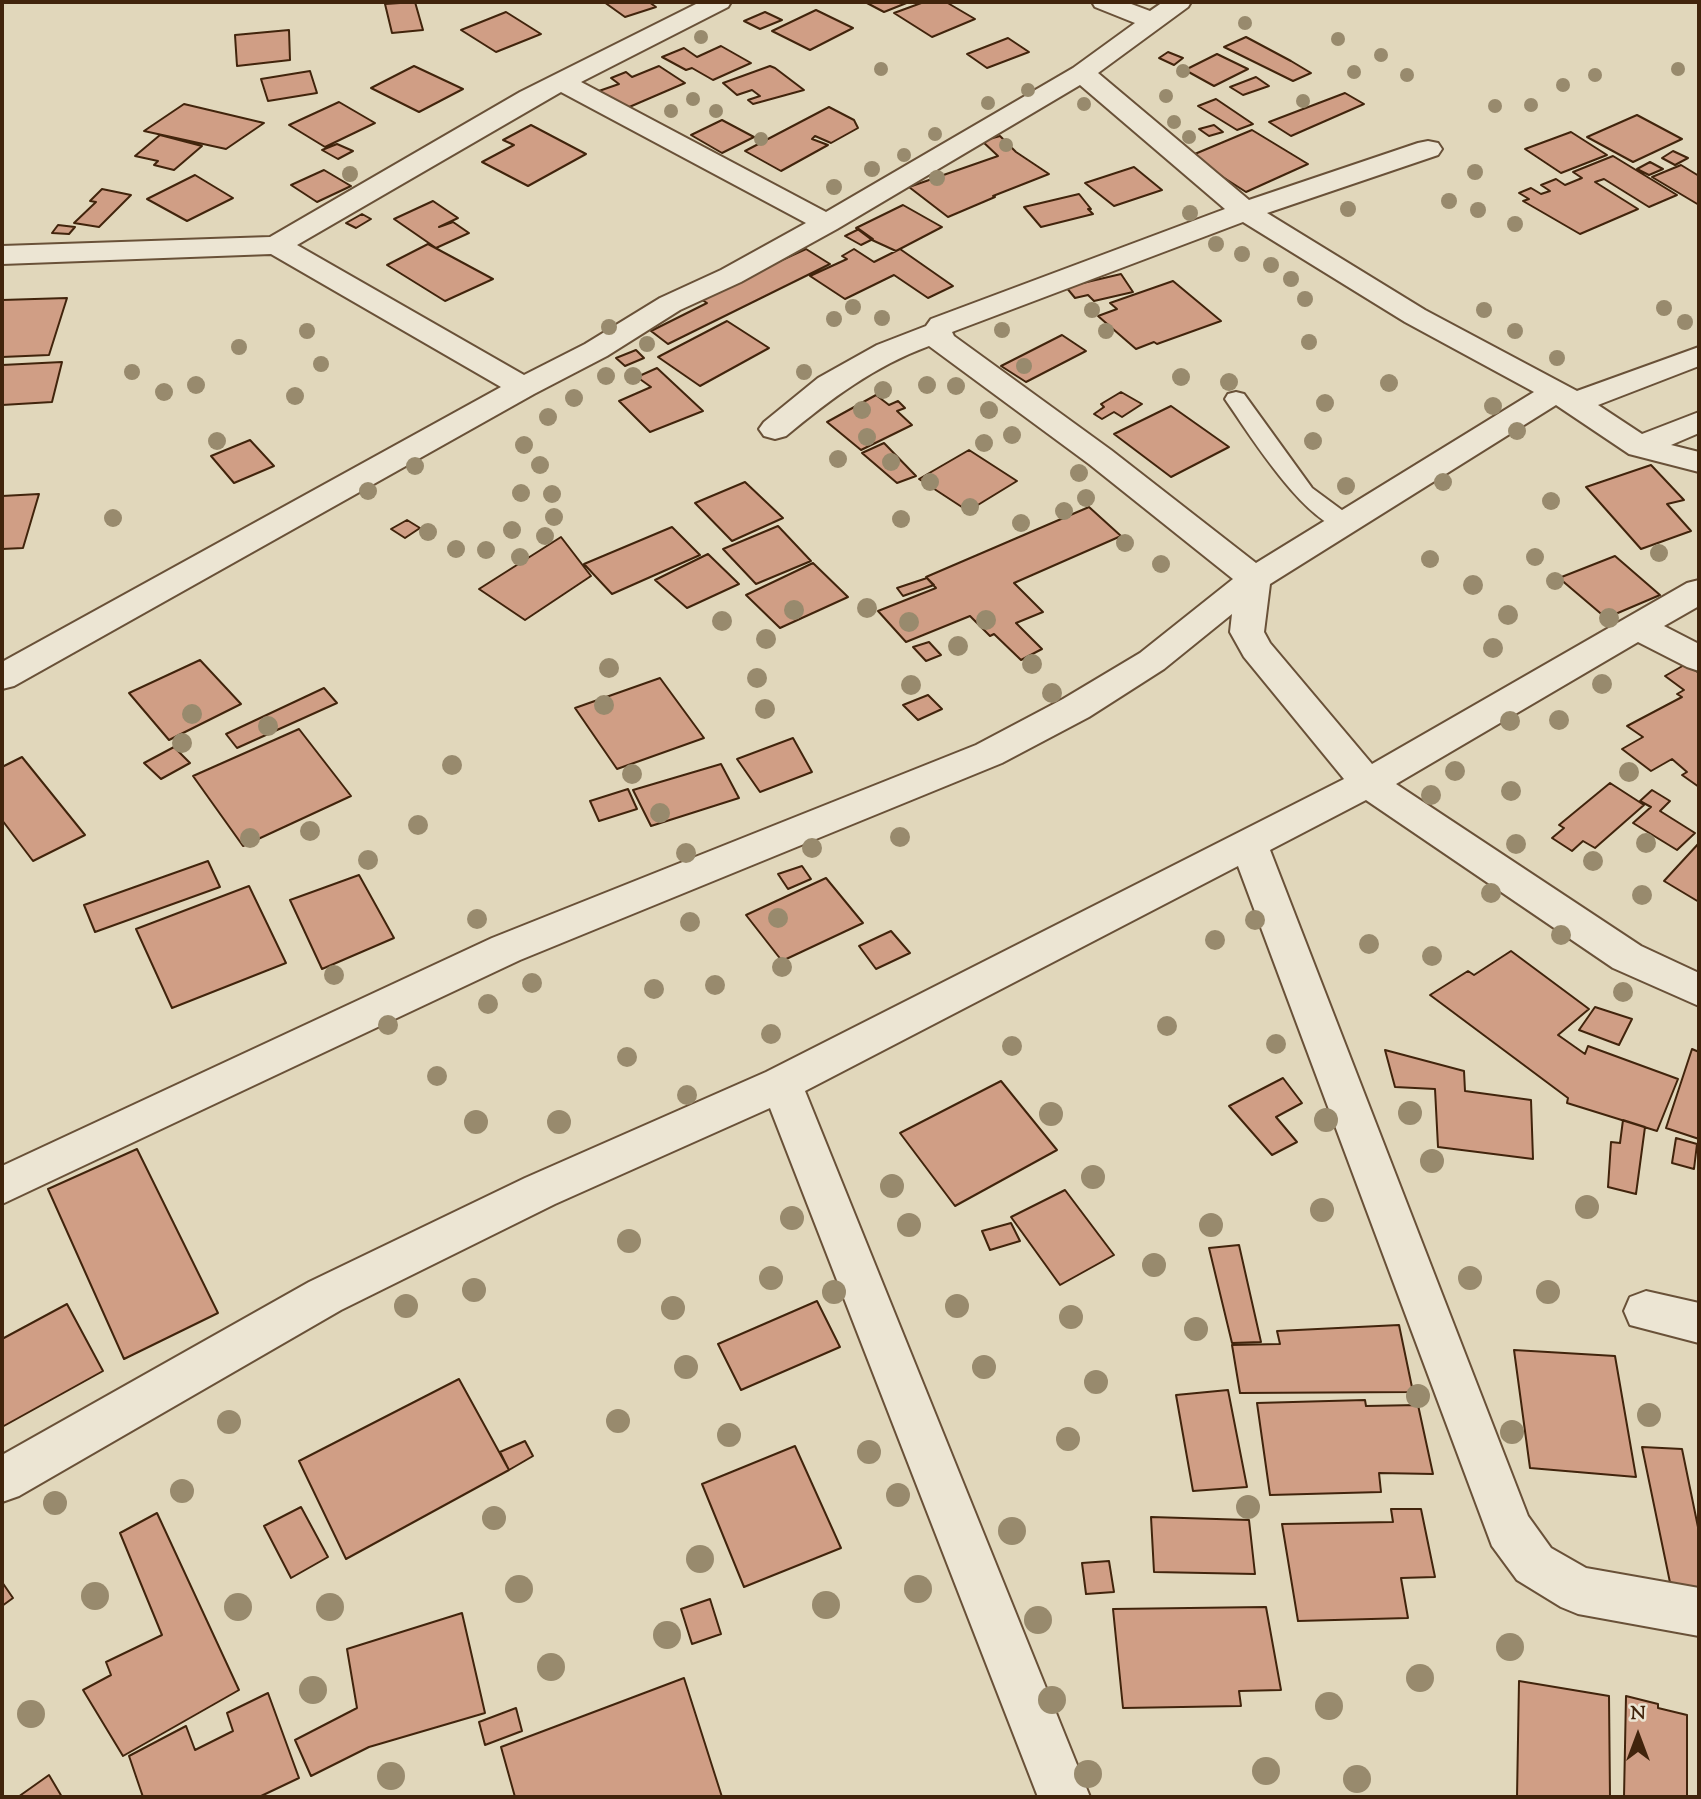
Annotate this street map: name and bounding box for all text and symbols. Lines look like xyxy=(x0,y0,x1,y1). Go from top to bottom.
north arrow xyxy=(1603,1701,1673,1771)
text: N xyxy=(1630,1701,1646,1728)

